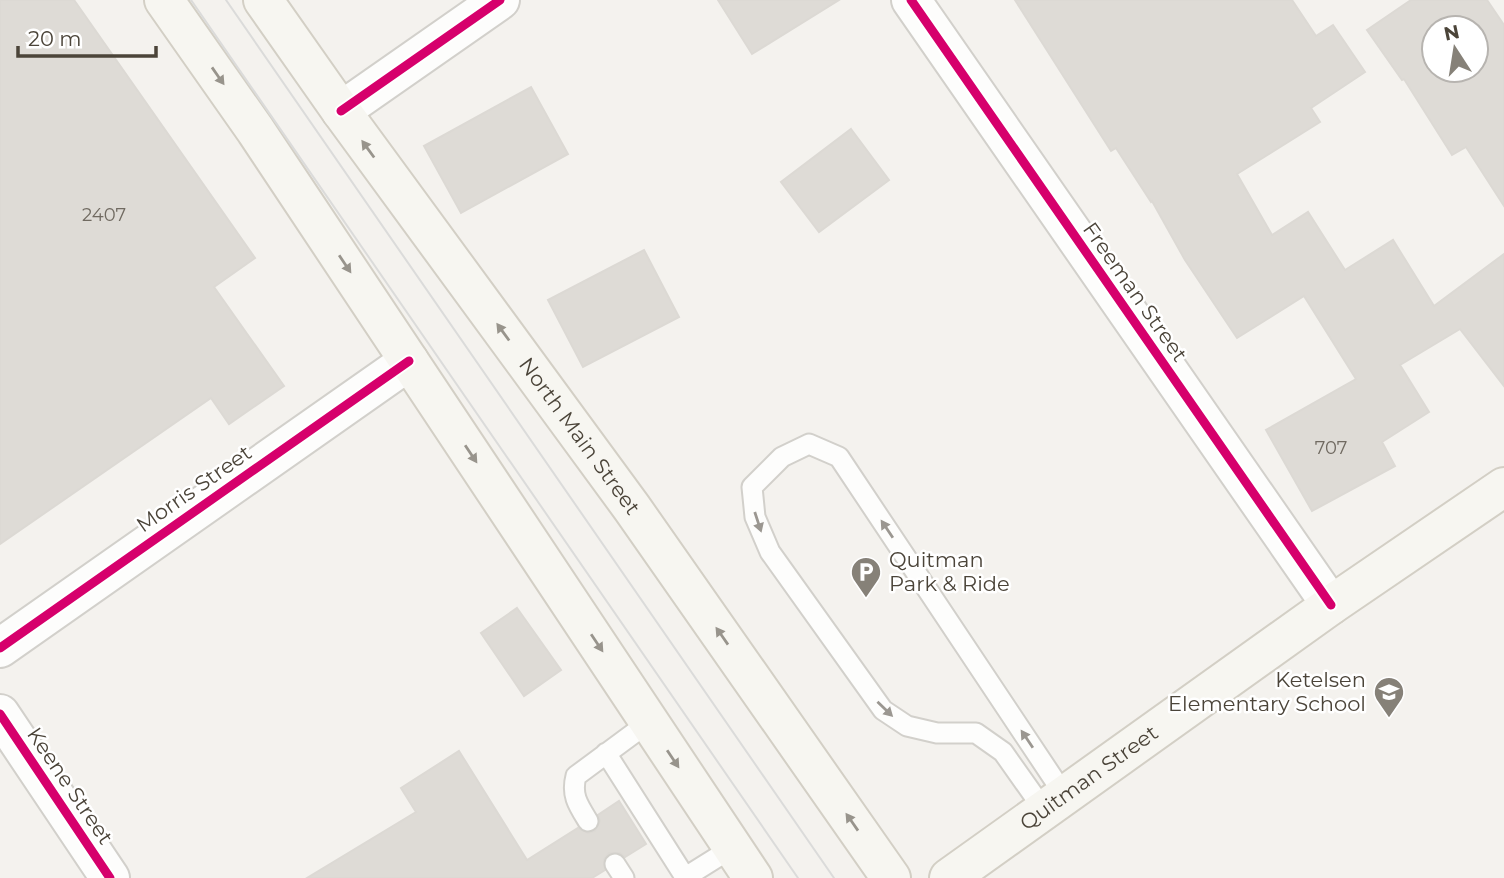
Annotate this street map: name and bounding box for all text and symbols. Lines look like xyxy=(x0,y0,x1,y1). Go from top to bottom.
scale bar xyxy=(18,14,156,58)
north arrow xyxy=(1420,14,1490,84)
text: N xyxy=(1442,20,1461,46)
text: 20 m xyxy=(28,26,82,51)
one-way arrow xyxy=(211,67,225,85)
one-way arrow xyxy=(361,140,376,158)
house number: 2407 xyxy=(82,204,126,226)
street label: Freeman Street xyxy=(1078,217,1193,366)
one-way arrow xyxy=(338,255,351,274)
one-way arrow xyxy=(496,323,510,341)
street label: North Main Street xyxy=(514,353,646,519)
house number: 707 xyxy=(1315,437,1347,459)
street label: Morris Street xyxy=(131,440,256,537)
one-way arrow xyxy=(464,445,478,463)
one-way arrow xyxy=(753,512,764,533)
one-way arrow xyxy=(881,520,894,539)
place label: Quitman Park & Ride xyxy=(889,547,1010,596)
parking icon: Quitman Park & Ride xyxy=(849,555,883,599)
one-way arrow xyxy=(715,627,729,645)
one-way arrow xyxy=(590,634,604,652)
place label: Ketelsen Elementary School xyxy=(1168,667,1366,716)
school or university icon: Ketelsen Elementary School xyxy=(1372,675,1406,719)
one-way arrow xyxy=(877,701,894,717)
street label: Quitman Street xyxy=(1015,720,1162,835)
street label: Keene Street xyxy=(22,722,119,849)
one-way arrow xyxy=(1020,730,1034,748)
one-way arrow xyxy=(667,749,680,769)
one-way arrow xyxy=(845,813,859,831)

